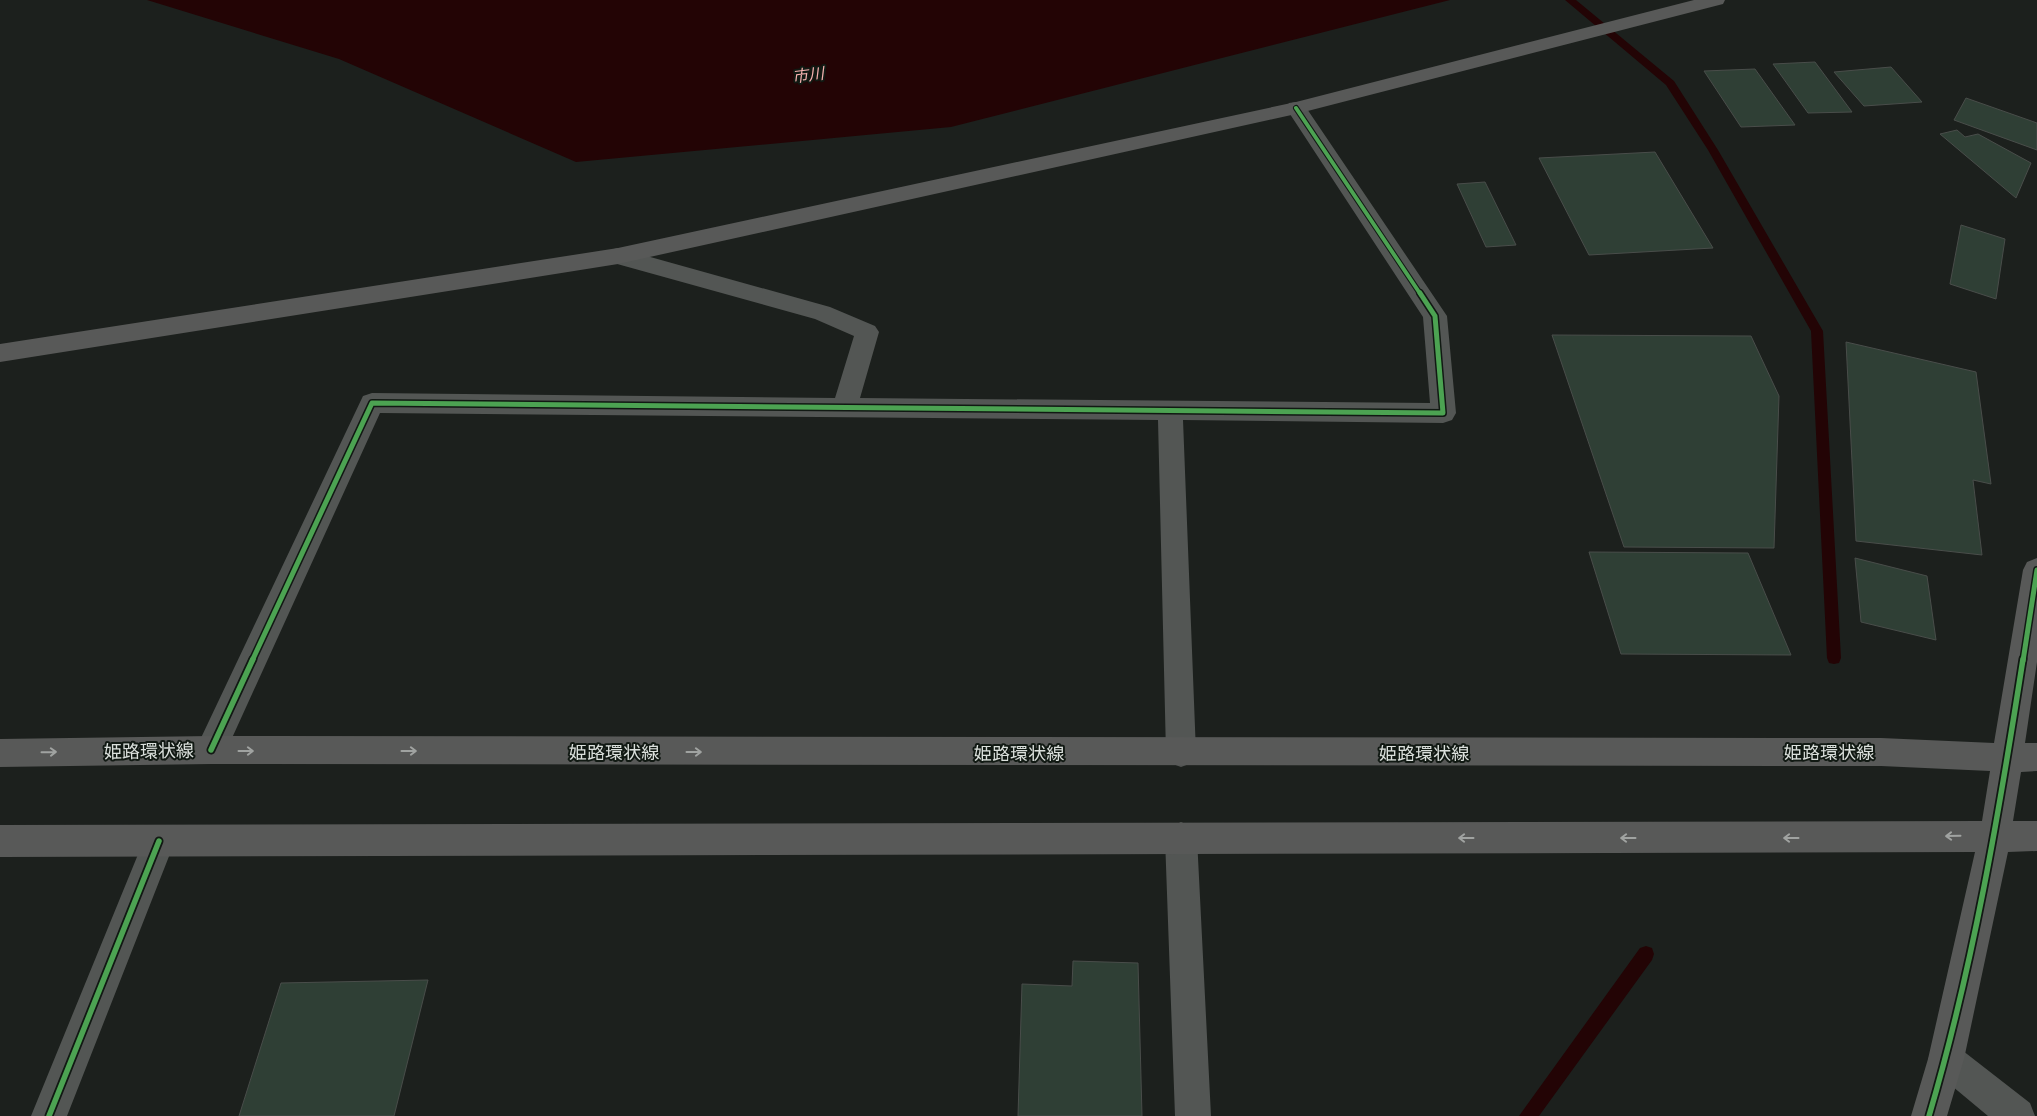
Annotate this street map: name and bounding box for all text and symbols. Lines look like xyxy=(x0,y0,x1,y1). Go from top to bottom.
water label: 市川 xyxy=(791,61,827,88)
street label: 姫路環状線 xyxy=(104,738,194,764)
street label: 姫路環状線 xyxy=(569,740,659,765)
street label: 姫路環状線 xyxy=(1784,740,1874,765)
street label: 姫路環状線 xyxy=(974,741,1064,766)
street label: 姫路環状線 xyxy=(1379,741,1469,766)
one-way arrow xyxy=(238,746,254,756)
one-way arrow xyxy=(400,746,416,756)
one-way arrow xyxy=(685,747,701,757)
one-way arrow xyxy=(40,748,56,757)
one-way arrow xyxy=(1946,832,1962,841)
one-way arrow xyxy=(1458,833,1474,843)
one-way arrow xyxy=(1621,833,1637,843)
one-way arrow xyxy=(1783,833,1800,843)

